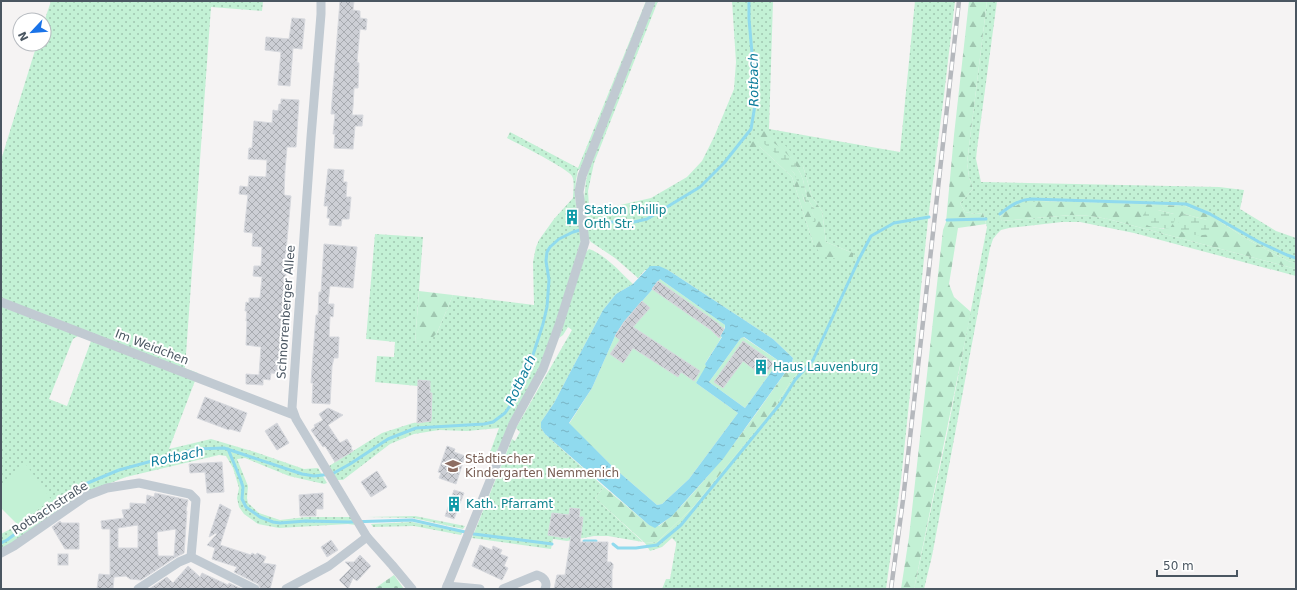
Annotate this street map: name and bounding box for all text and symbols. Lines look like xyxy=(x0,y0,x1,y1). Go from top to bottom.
north arrow xyxy=(12,12,52,52)
text: N xyxy=(16,29,31,43)
water label: Rotbach xyxy=(746,53,761,107)
place label: Station Phillip Orth Str. xyxy=(584,203,666,231)
building icon: Station Phillip Orth Str. xyxy=(563,208,581,226)
street label: Schnorrenberger Allee xyxy=(274,245,298,379)
street label: Im Weidchen xyxy=(113,327,191,367)
water label: Rotbach xyxy=(502,353,539,408)
building icon: Haus Lauvenburg xyxy=(752,358,770,376)
place label: Haus Lauvenburg xyxy=(773,360,878,374)
water label: Rotbach xyxy=(149,444,205,469)
place label: Städtischer Kindergarten Nemmenich xyxy=(465,452,619,480)
school or university icon: Städtischer Kindergarten Nemmenich xyxy=(444,457,462,475)
street label: Rotbachstraße xyxy=(10,478,90,538)
building icon: Kath. Pfarramt xyxy=(445,495,463,513)
place label: Kath. Pfarramt xyxy=(466,497,553,511)
scale bar xyxy=(1157,552,1237,578)
text: 50 m xyxy=(1163,559,1194,573)

